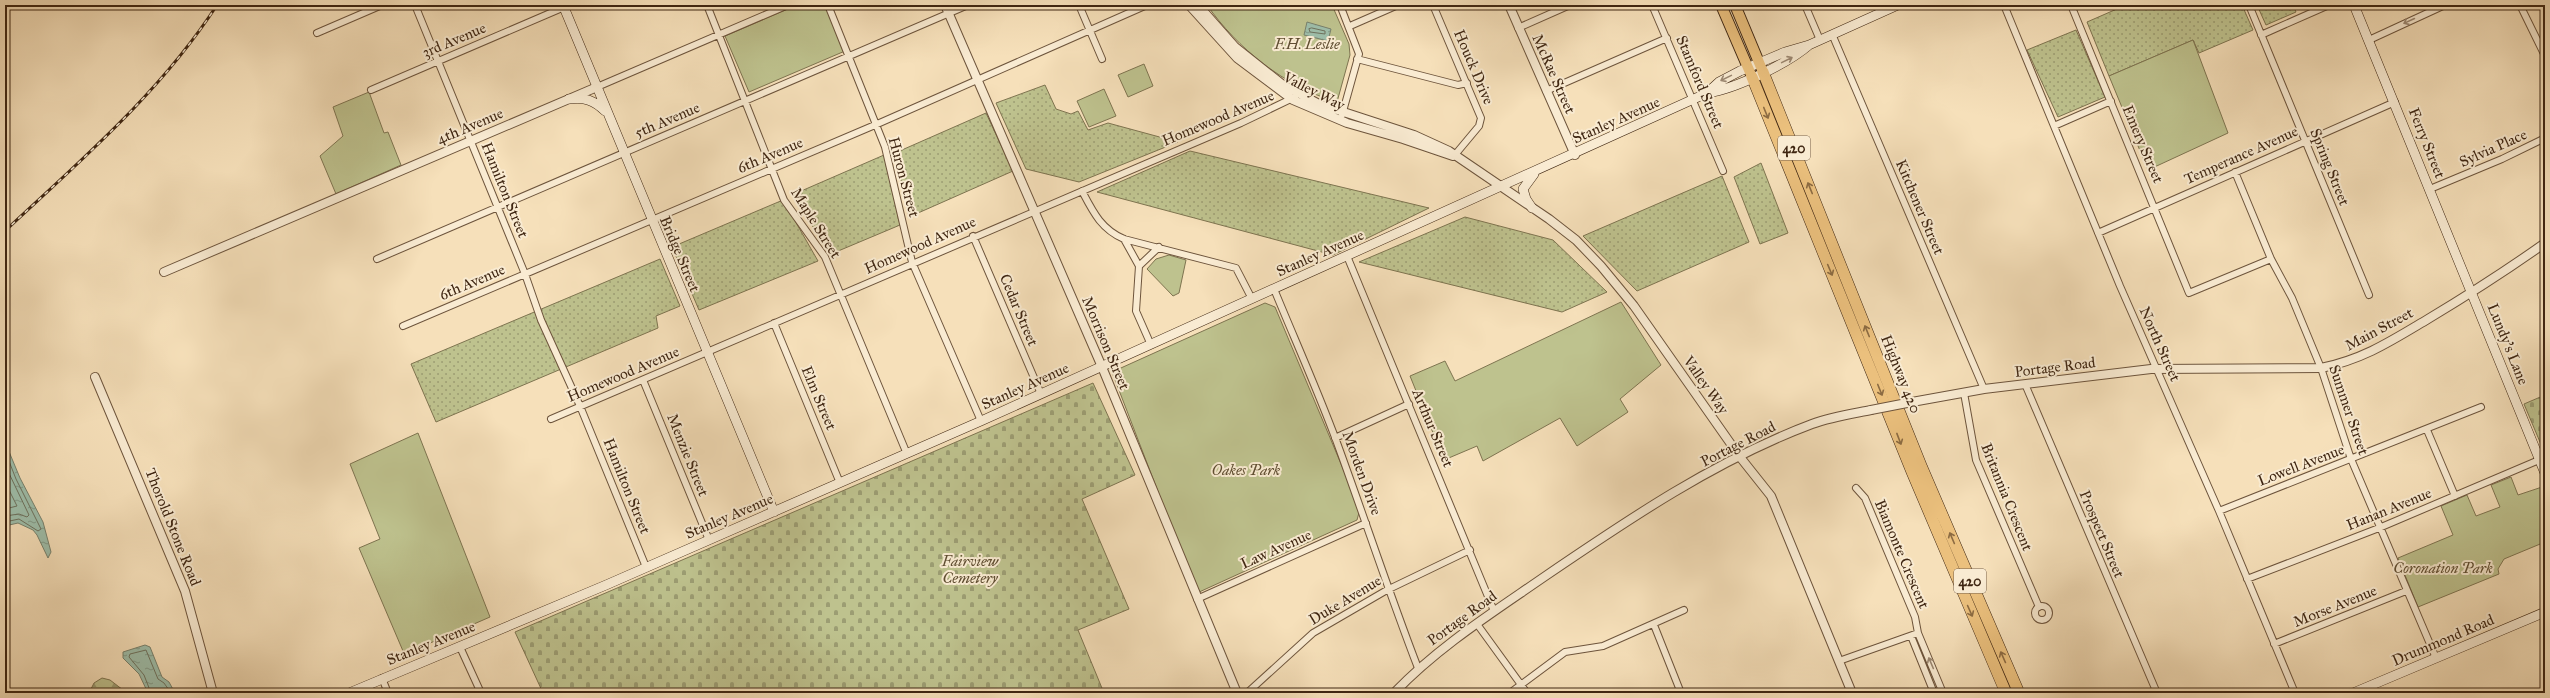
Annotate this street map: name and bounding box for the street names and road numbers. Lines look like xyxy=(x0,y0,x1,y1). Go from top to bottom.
street label: 3rd Avenue xyxy=(419,19,489,61)
street label: Houck Drive xyxy=(1450,27,1498,107)
street label: McRae Street xyxy=(1528,31,1580,117)
street label: Stamford Street xyxy=(1672,33,1728,132)
street label: Valley Way xyxy=(1279,67,1349,115)
street label: Homewood Avenue xyxy=(1159,86,1277,150)
street label: Stanley Avenue xyxy=(1569,93,1663,147)
street label: 5th Avenue xyxy=(632,98,702,142)
street label: Emery Street xyxy=(2119,102,2168,186)
street label: 4th Avenue xyxy=(434,104,506,148)
street label: Ferry Street xyxy=(2405,105,2450,182)
street label: Temperance Avenue xyxy=(2181,122,2301,188)
street label: Sylvia Place xyxy=(2457,125,2529,171)
street label: Spring Street xyxy=(2306,126,2354,209)
street label: 6th Avenue xyxy=(734,133,806,177)
street label: Huron Street xyxy=(885,135,924,220)
road number: 420 xyxy=(1778,136,1810,160)
street label: Hamilton Street xyxy=(478,140,533,241)
street label: Kitchener Street xyxy=(1892,157,1948,258)
street label: Maple Street xyxy=(787,184,845,262)
street label: Homewood Avenue xyxy=(861,212,979,278)
street label: Bridge Street xyxy=(656,213,704,295)
street label: Stanley Avenue xyxy=(1273,226,1367,280)
street label: 6th Avenue xyxy=(436,260,508,304)
street label: Cedar Street xyxy=(996,271,1042,349)
street label: Morrison Street xyxy=(1078,293,1134,393)
street label: Lundy's Lane xyxy=(2484,301,2532,387)
street label: Main Street xyxy=(2342,303,2417,354)
street label: North Street xyxy=(2136,304,2185,385)
street label: Highway 420 xyxy=(1877,332,1925,416)
street label: Homewood Avenue xyxy=(564,342,682,406)
street label: Valley Way xyxy=(1679,352,1733,418)
street label: Portage Road xyxy=(2013,353,2097,381)
street label: Stanley Avenue xyxy=(978,359,1072,413)
street label: Elm Street xyxy=(797,363,841,433)
street label: Summer Street xyxy=(2325,363,2373,458)
street label: Arthur Street xyxy=(1408,385,1458,471)
street label: Menzie Street xyxy=(663,411,713,500)
street label: Portage Road xyxy=(1698,417,1779,471)
street label: Morden Drive xyxy=(1338,428,1386,518)
street label: Hamilton Street xyxy=(600,436,655,537)
street label: Lowell Avenue xyxy=(2255,440,2347,490)
street label: Britannia Crescent xyxy=(1977,441,2037,554)
street label: Thorold Stone Road xyxy=(141,466,205,589)
street label: Hanan Avenue xyxy=(2344,484,2434,534)
street label: Prospect Street xyxy=(2076,488,2129,581)
street label: Stanley Avenue xyxy=(682,489,776,543)
street label: Biamonte Crescent xyxy=(1871,497,1933,612)
street label: Law Avenue xyxy=(1238,525,1314,573)
road number: 420 xyxy=(1954,569,1986,593)
street label: Duke Avenue xyxy=(1306,571,1384,629)
street label: Morse Avenue xyxy=(2291,581,2379,631)
street label: Portage Road xyxy=(1424,586,1501,649)
street label: Drummond Road xyxy=(2389,610,2497,670)
street label: Stanley Avenue xyxy=(384,617,478,669)

